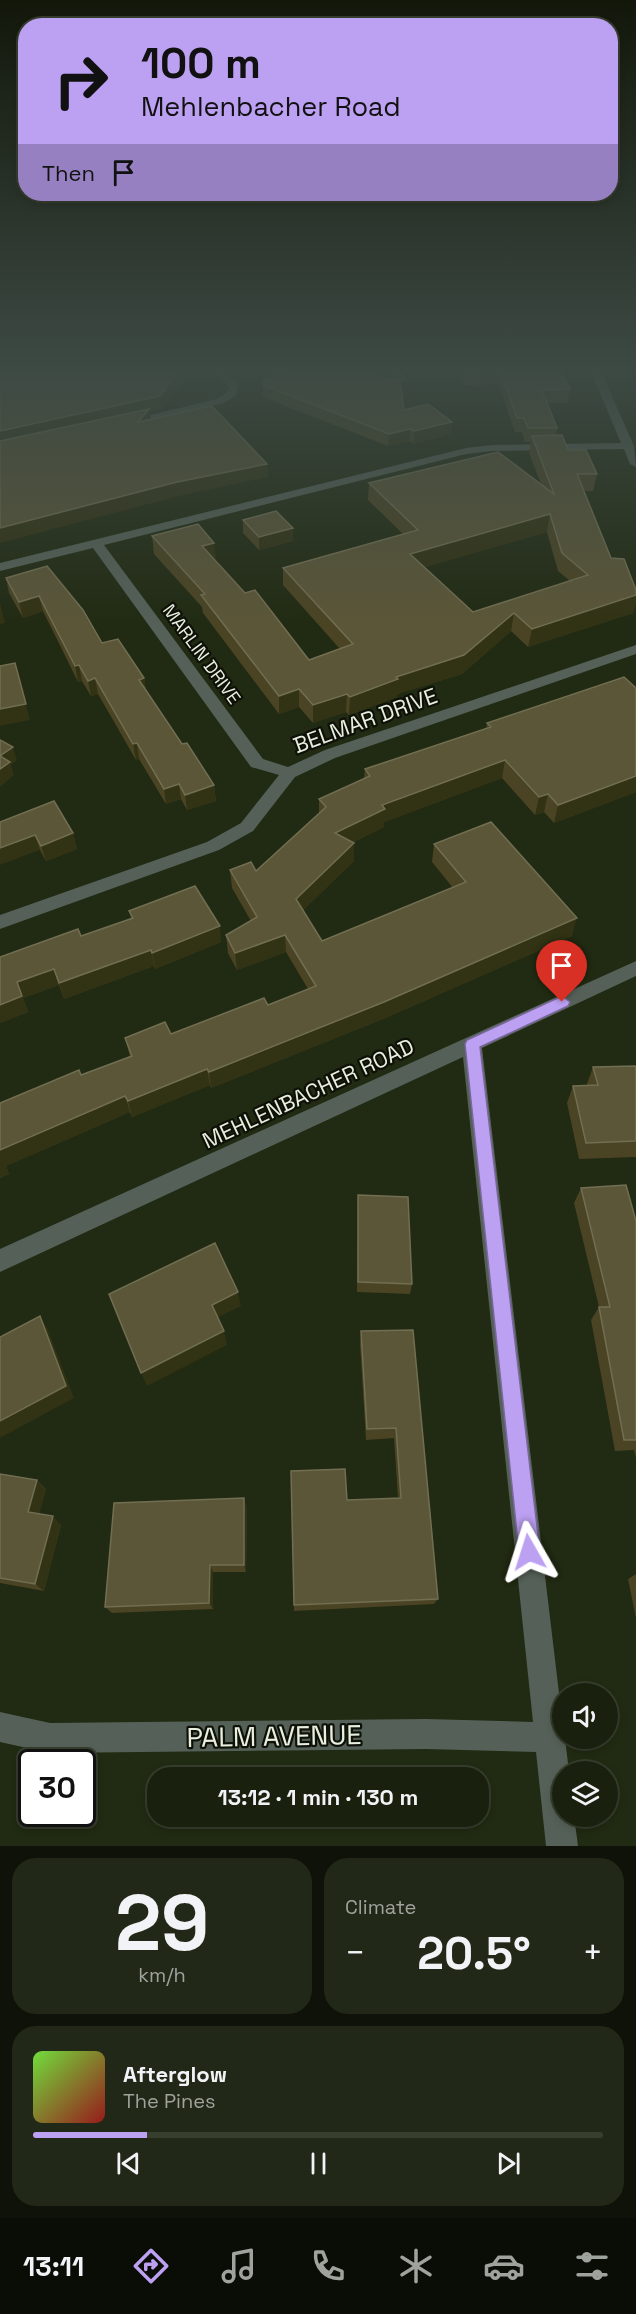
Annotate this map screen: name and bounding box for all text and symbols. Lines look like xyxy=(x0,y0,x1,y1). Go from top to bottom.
text: 100 m xyxy=(141,37,261,90)
icon: right xyxy=(42,42,120,120)
text: Mehlenbacher Road xyxy=(141,89,401,124)
icon: arrive xyxy=(107,156,140,189)
text: Then xyxy=(42,159,95,187)
street label: MARLIN DRIVE xyxy=(158,599,246,709)
street label: BELMAR DRIVE xyxy=(289,681,441,759)
pin xyxy=(536,940,587,1002)
icon: arrive xyxy=(545,949,578,982)
street label: MEHLENBACHER ROAD xyxy=(198,1032,418,1154)
position arrow xyxy=(497,1520,561,1584)
map controls xyxy=(552,1683,618,1827)
button: sound xyxy=(552,1683,618,1749)
street label: PALM AVENUE xyxy=(186,1717,362,1755)
speed limit sign: 30 xyxy=(18,1749,96,1827)
button: layers xyxy=(552,1761,618,1827)
text: 13:12 · 1 min · 130 m xyxy=(218,1783,418,1811)
text: 29 xyxy=(115,1873,209,1973)
text: Climate xyxy=(345,1894,416,1920)
text: 20.5° xyxy=(417,1925,531,1982)
text: − xyxy=(345,1932,365,1974)
text: + xyxy=(583,1932,603,1974)
text: km/h xyxy=(138,1962,186,1988)
text: Afterglow xyxy=(123,2060,227,2088)
text: The Pines xyxy=(123,2088,216,2114)
icon: previous xyxy=(112,2147,145,2180)
icon: pause xyxy=(302,2147,335,2180)
icon: next xyxy=(492,2147,525,2180)
icon: directions xyxy=(130,2245,172,2287)
icon: music xyxy=(218,2245,260,2287)
icon: phone xyxy=(307,2245,349,2287)
icon: climate xyxy=(395,2245,437,2287)
icon: car xyxy=(483,2245,525,2287)
icon: filters xyxy=(571,2245,613,2287)
text: 13:11 xyxy=(23,2249,84,2284)

